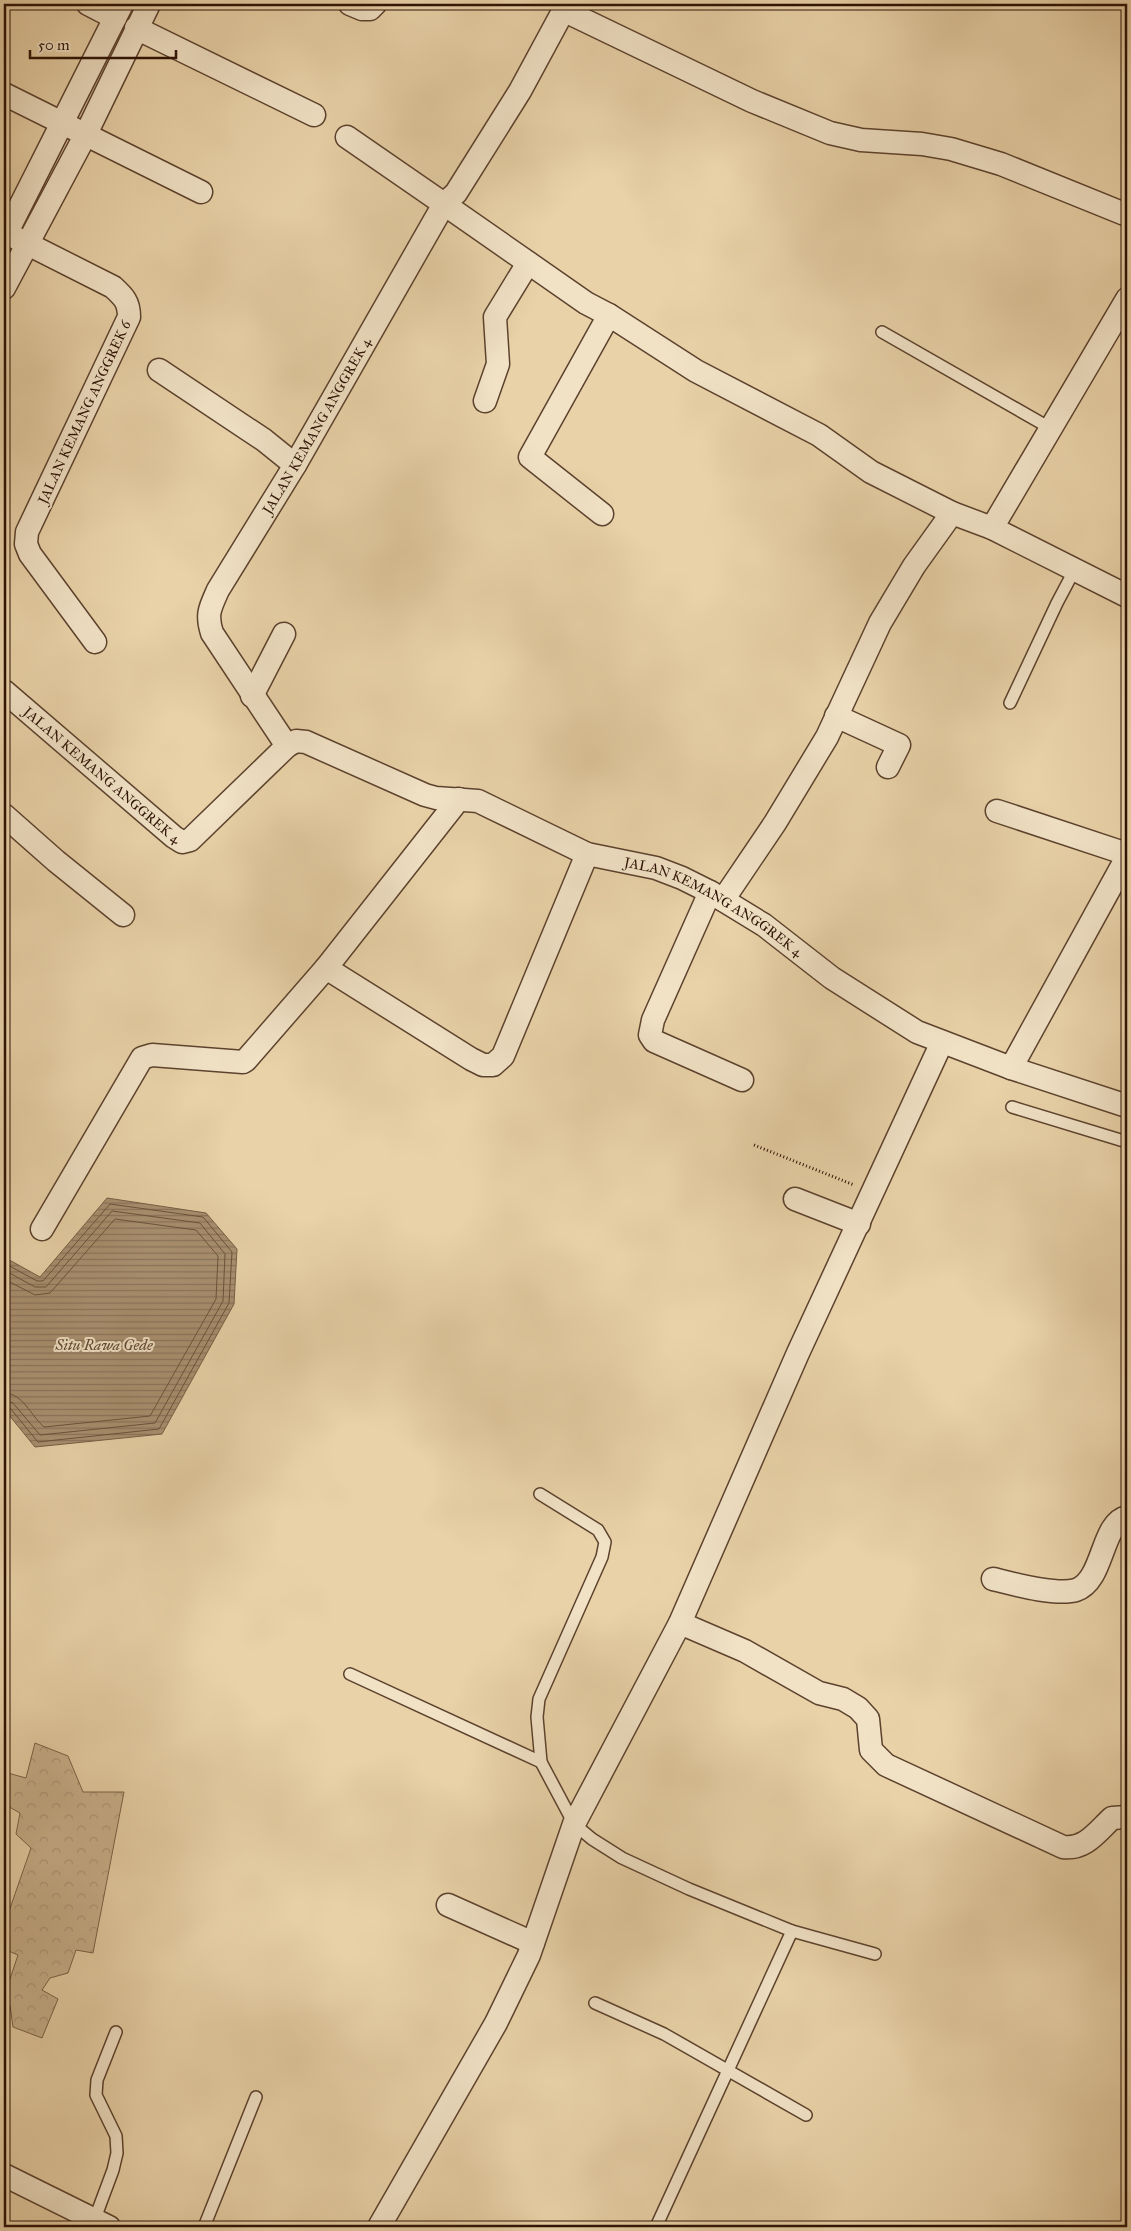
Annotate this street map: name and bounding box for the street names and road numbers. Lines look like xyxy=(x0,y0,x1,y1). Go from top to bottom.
street label: JALAN KEMANG ANGGREK 6 xyxy=(34,317,136,509)
street label: JALAN KEMANG ANGGREK 4 xyxy=(258,334,375,520)
street label: JALAN KEMANG ANGGREK 4 xyxy=(17,702,184,848)
street label: JALAN KEMANG ANGGREK 4 xyxy=(621,853,807,961)

